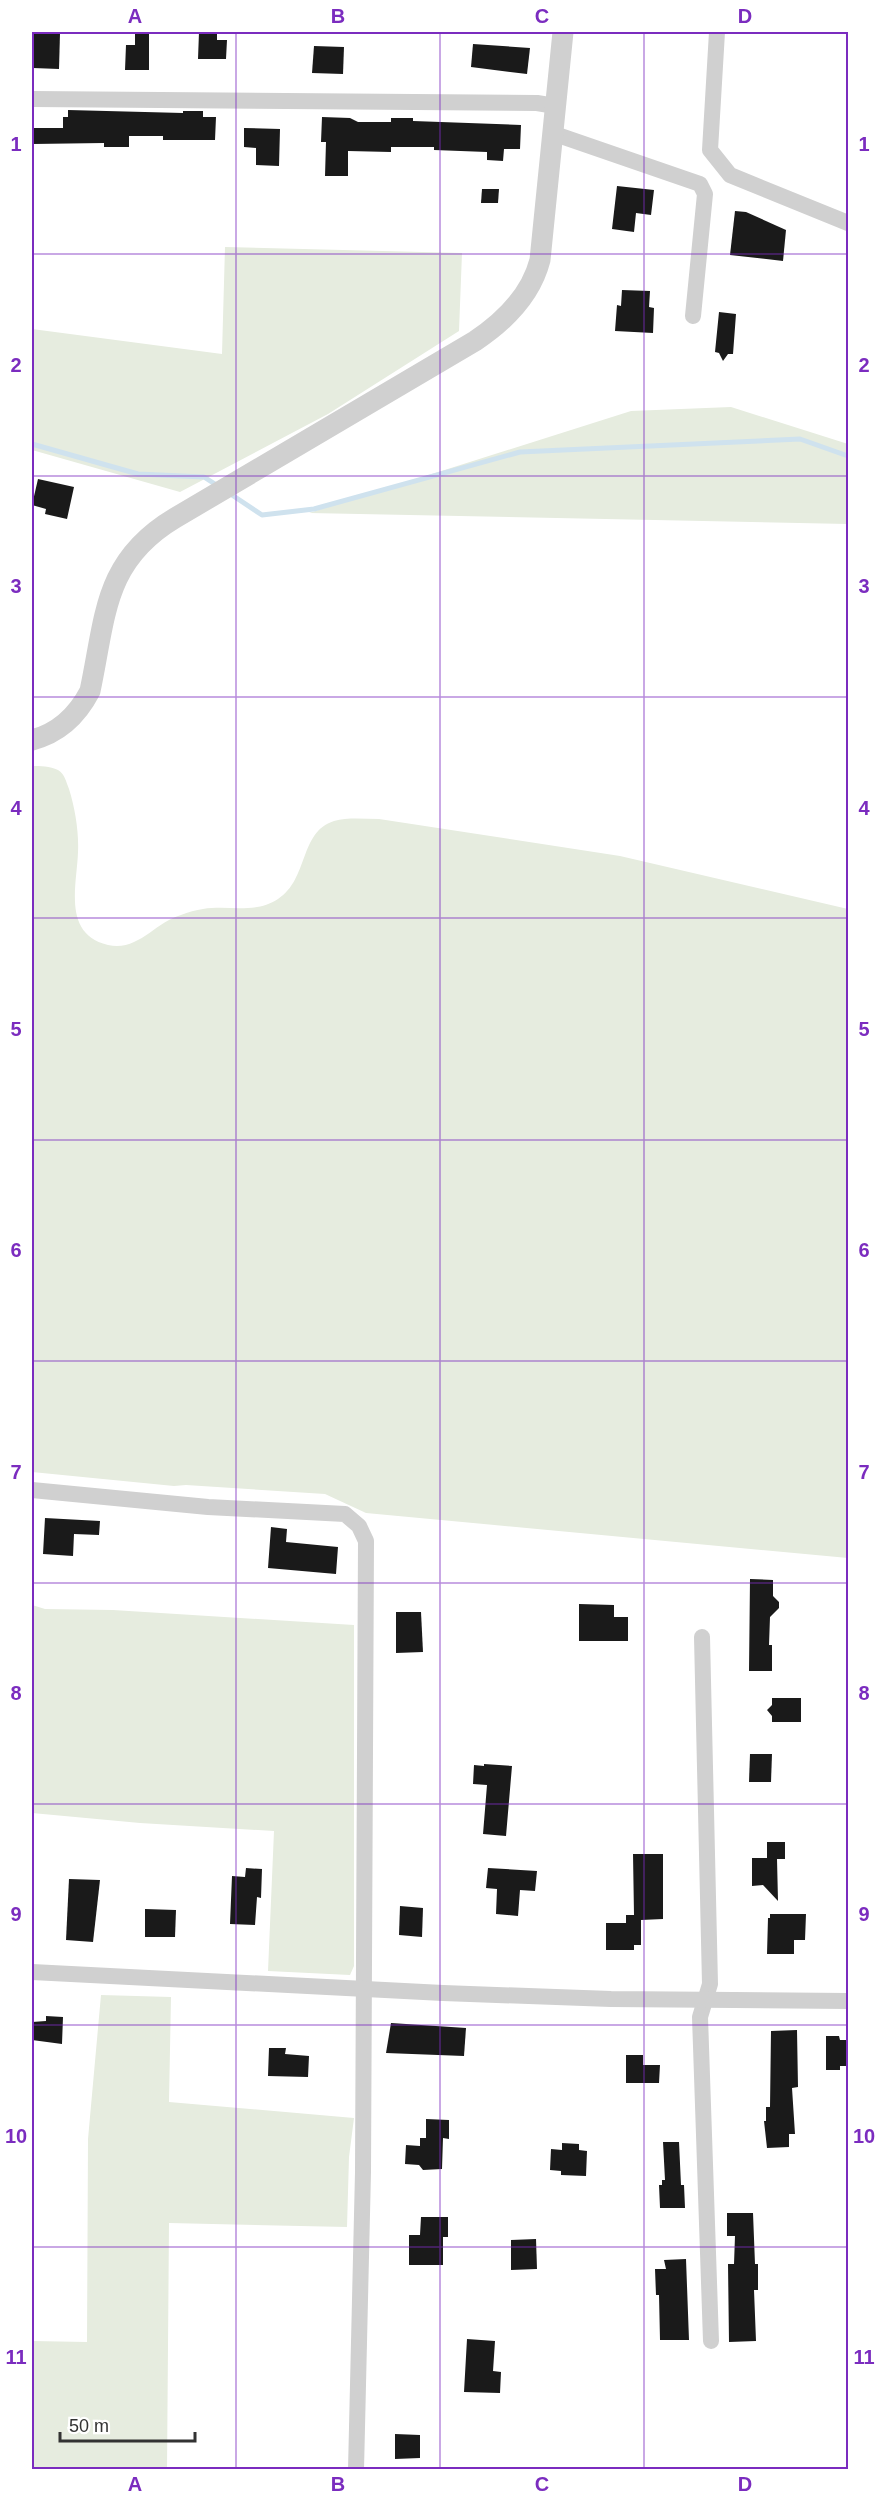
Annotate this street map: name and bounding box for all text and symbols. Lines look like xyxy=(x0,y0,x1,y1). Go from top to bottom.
text: A xyxy=(128,5,142,27)
text: B xyxy=(331,5,345,27)
text: C xyxy=(535,5,549,27)
text: D xyxy=(738,5,752,27)
text: 1 xyxy=(10,133,22,155)
text: 1 xyxy=(858,133,870,155)
text: 2 xyxy=(10,354,22,376)
text: 2 xyxy=(858,354,870,376)
text: 3 xyxy=(10,575,22,597)
text: 3 xyxy=(858,575,870,597)
text: 4 xyxy=(10,797,22,819)
text: 4 xyxy=(858,797,870,819)
text: 5 xyxy=(10,1018,22,1040)
text: 5 xyxy=(858,1018,870,1040)
text: 6 xyxy=(10,1239,22,1261)
text: 6 xyxy=(858,1239,870,1261)
text: 7 xyxy=(10,1461,22,1483)
text: 7 xyxy=(858,1461,870,1483)
text: 8 xyxy=(10,1682,22,1704)
text: 8 xyxy=(858,1682,870,1704)
text: 9 xyxy=(10,1903,22,1925)
text: 9 xyxy=(858,1903,870,1925)
text: 10 xyxy=(5,2125,27,2147)
text: 10 xyxy=(853,2125,875,2147)
text: 11 xyxy=(5,2346,27,2368)
text: 11 xyxy=(853,2346,875,2368)
scale bar xyxy=(60,2405,195,2443)
text: 50 m xyxy=(69,2416,109,2436)
text: A xyxy=(128,2473,142,2495)
text: B xyxy=(331,2473,345,2495)
text: C xyxy=(535,2473,549,2495)
text: D xyxy=(738,2473,752,2495)

